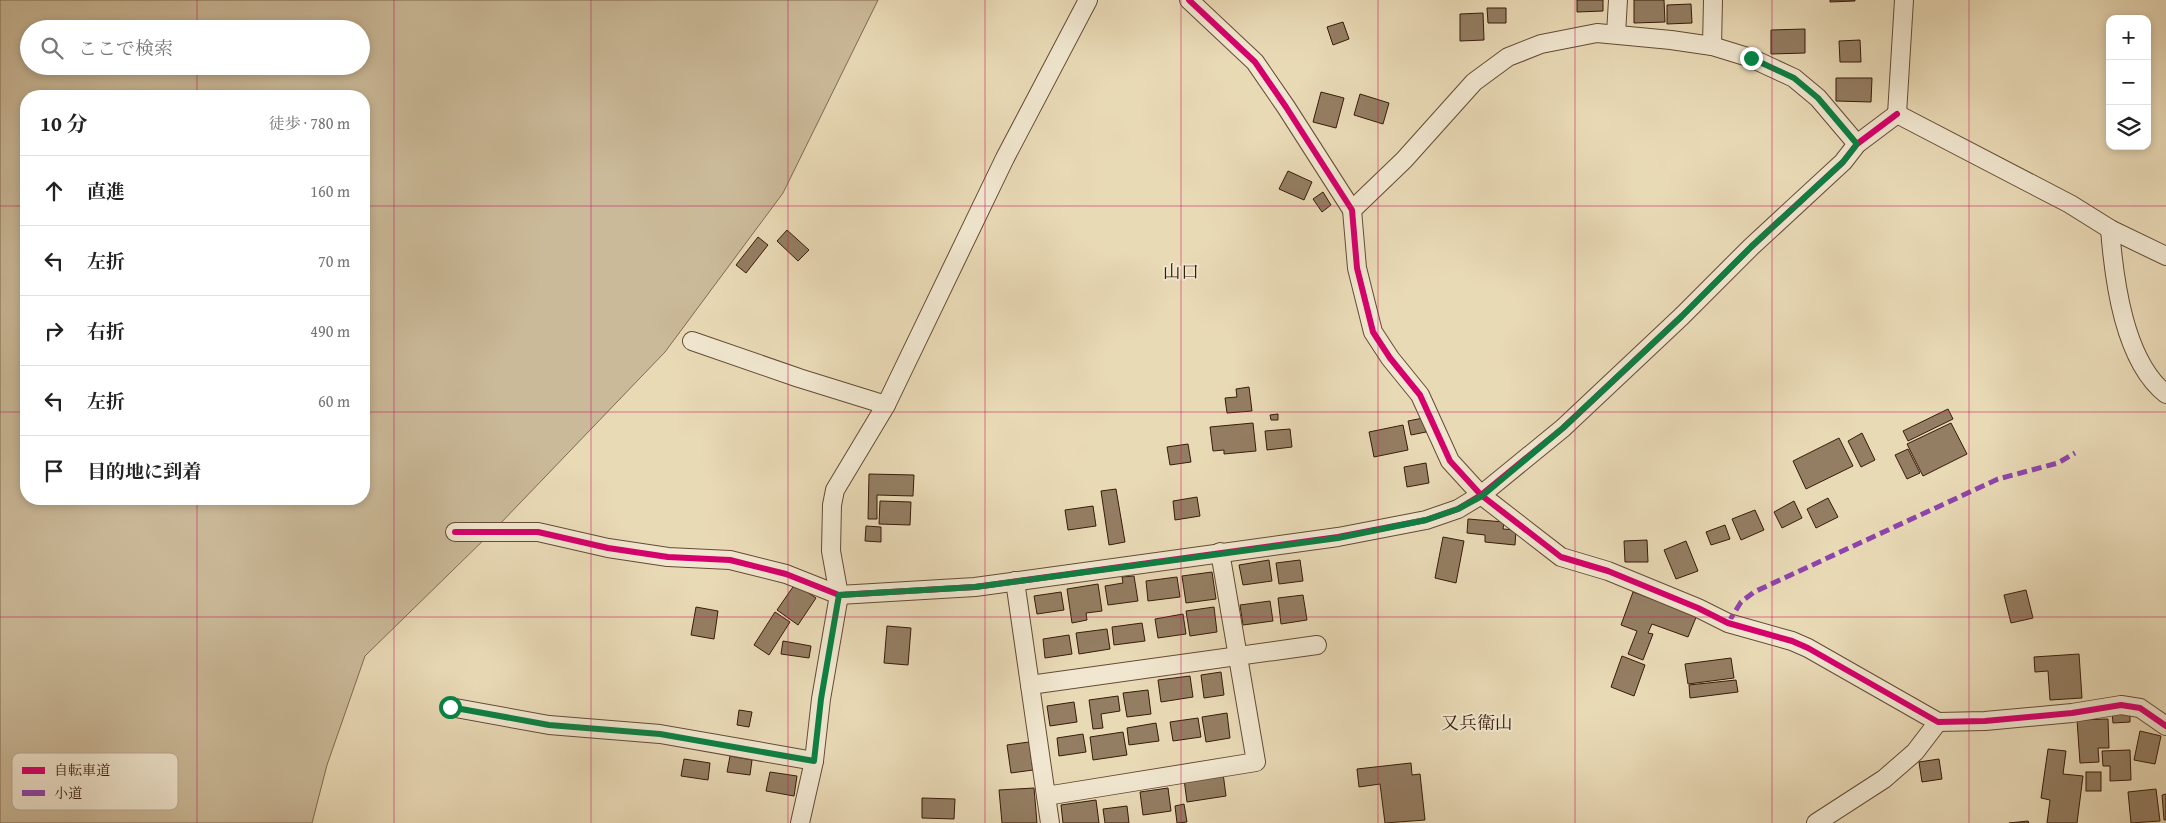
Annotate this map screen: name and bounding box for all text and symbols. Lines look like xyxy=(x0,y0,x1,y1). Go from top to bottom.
map controls xyxy=(2106,15,2151,150)
button: + xyxy=(2106,15,2151,60)
search box xyxy=(20,20,370,75)
icon: search xyxy=(38,34,66,62)
text: ここで検索 xyxy=(78,34,173,62)
route end xyxy=(1740,47,1763,70)
button: − xyxy=(2106,60,2151,105)
button: layers xyxy=(2106,105,2151,150)
text: 10 分 xyxy=(40,108,87,139)
text: 徒歩 · 780 m xyxy=(269,111,350,135)
icon: ahead xyxy=(40,177,68,205)
text: 直進 xyxy=(87,177,125,205)
text: 160 m xyxy=(310,179,350,203)
icon: left xyxy=(40,247,68,275)
text: 左折 xyxy=(87,247,125,275)
text: 70 m xyxy=(318,249,350,273)
district label: 山口 xyxy=(1163,258,1199,285)
icon: right xyxy=(40,317,68,345)
text: 右折 xyxy=(87,317,125,345)
text: 490 m xyxy=(310,319,350,343)
icon: left xyxy=(40,387,68,415)
text: 左折 xyxy=(87,387,125,415)
text: 60 m xyxy=(318,389,350,413)
icon: arrive xyxy=(40,457,68,485)
text: 目的地に到着 xyxy=(87,457,201,485)
route start xyxy=(439,696,462,719)
district label: 又兵衛山 xyxy=(1441,709,1513,736)
legend xyxy=(12,753,178,810)
text: 自転車道 xyxy=(54,760,110,780)
text: 小道 xyxy=(54,783,82,803)

